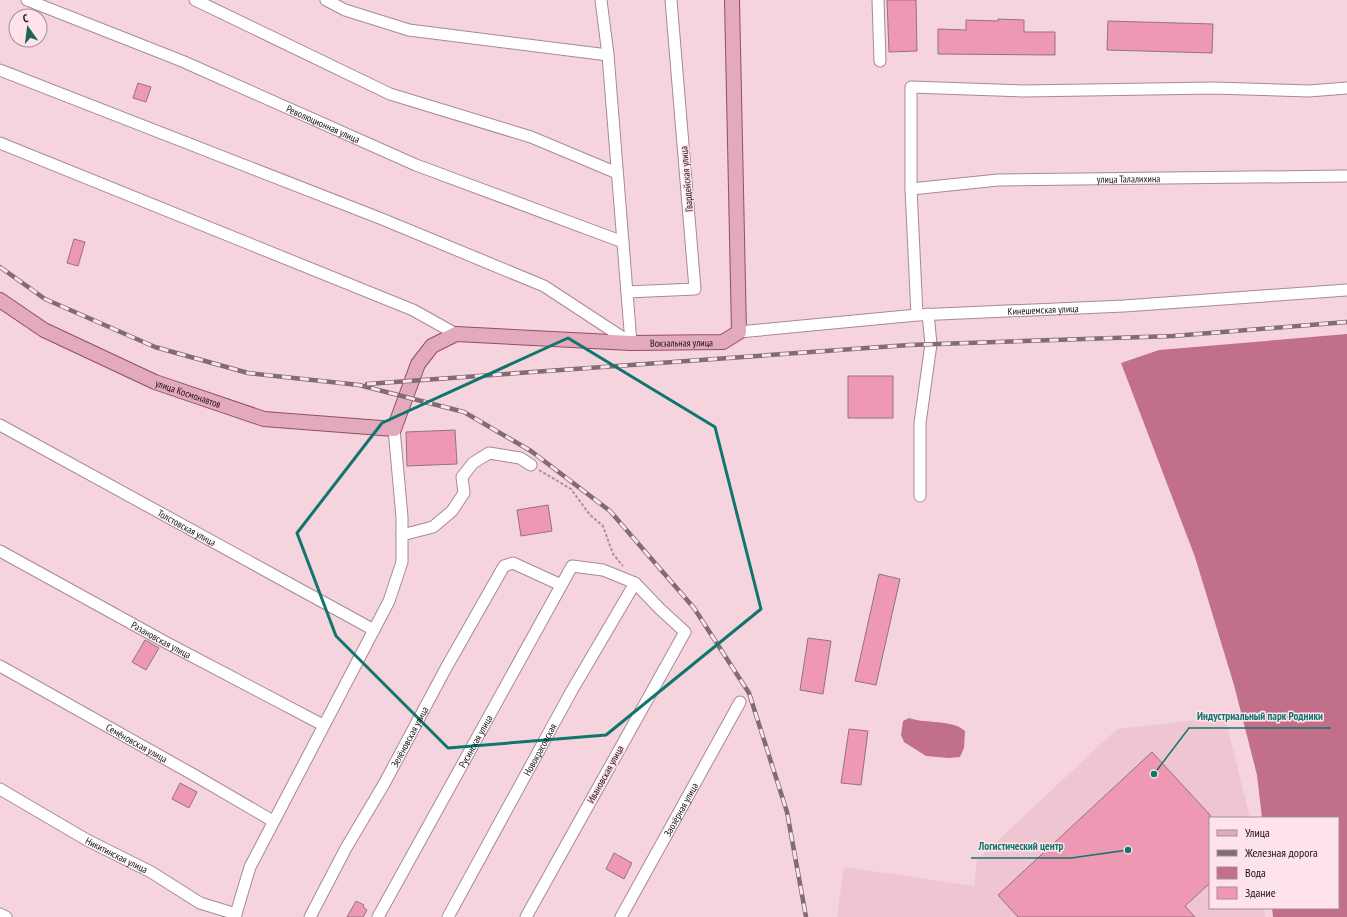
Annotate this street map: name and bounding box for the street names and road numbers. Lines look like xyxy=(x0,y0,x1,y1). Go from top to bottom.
street label: Революционная улица xyxy=(284,102,362,146)
street label: Гвардейская улица xyxy=(677,146,696,212)
street label: улица Талалихина xyxy=(1097,172,1160,186)
street label: Кинешемская улица xyxy=(1007,302,1079,318)
street label: Вокзальная улица xyxy=(650,336,713,350)
street label: улица Космонавтов xyxy=(154,377,223,411)
street label: Толстовская улица xyxy=(155,507,218,549)
street label: Разановская улица xyxy=(129,619,193,662)
street label: Зелёновская улица xyxy=(388,704,431,770)
street label: Русинская улица xyxy=(456,713,495,770)
street label: Семёновская улица xyxy=(104,721,170,766)
street label: Новокрасовская xyxy=(521,721,560,778)
street label: Ивановская улица xyxy=(584,743,627,805)
street label: Заозёрная улица xyxy=(661,780,701,839)
street label: Никитинская улица xyxy=(83,834,150,876)

